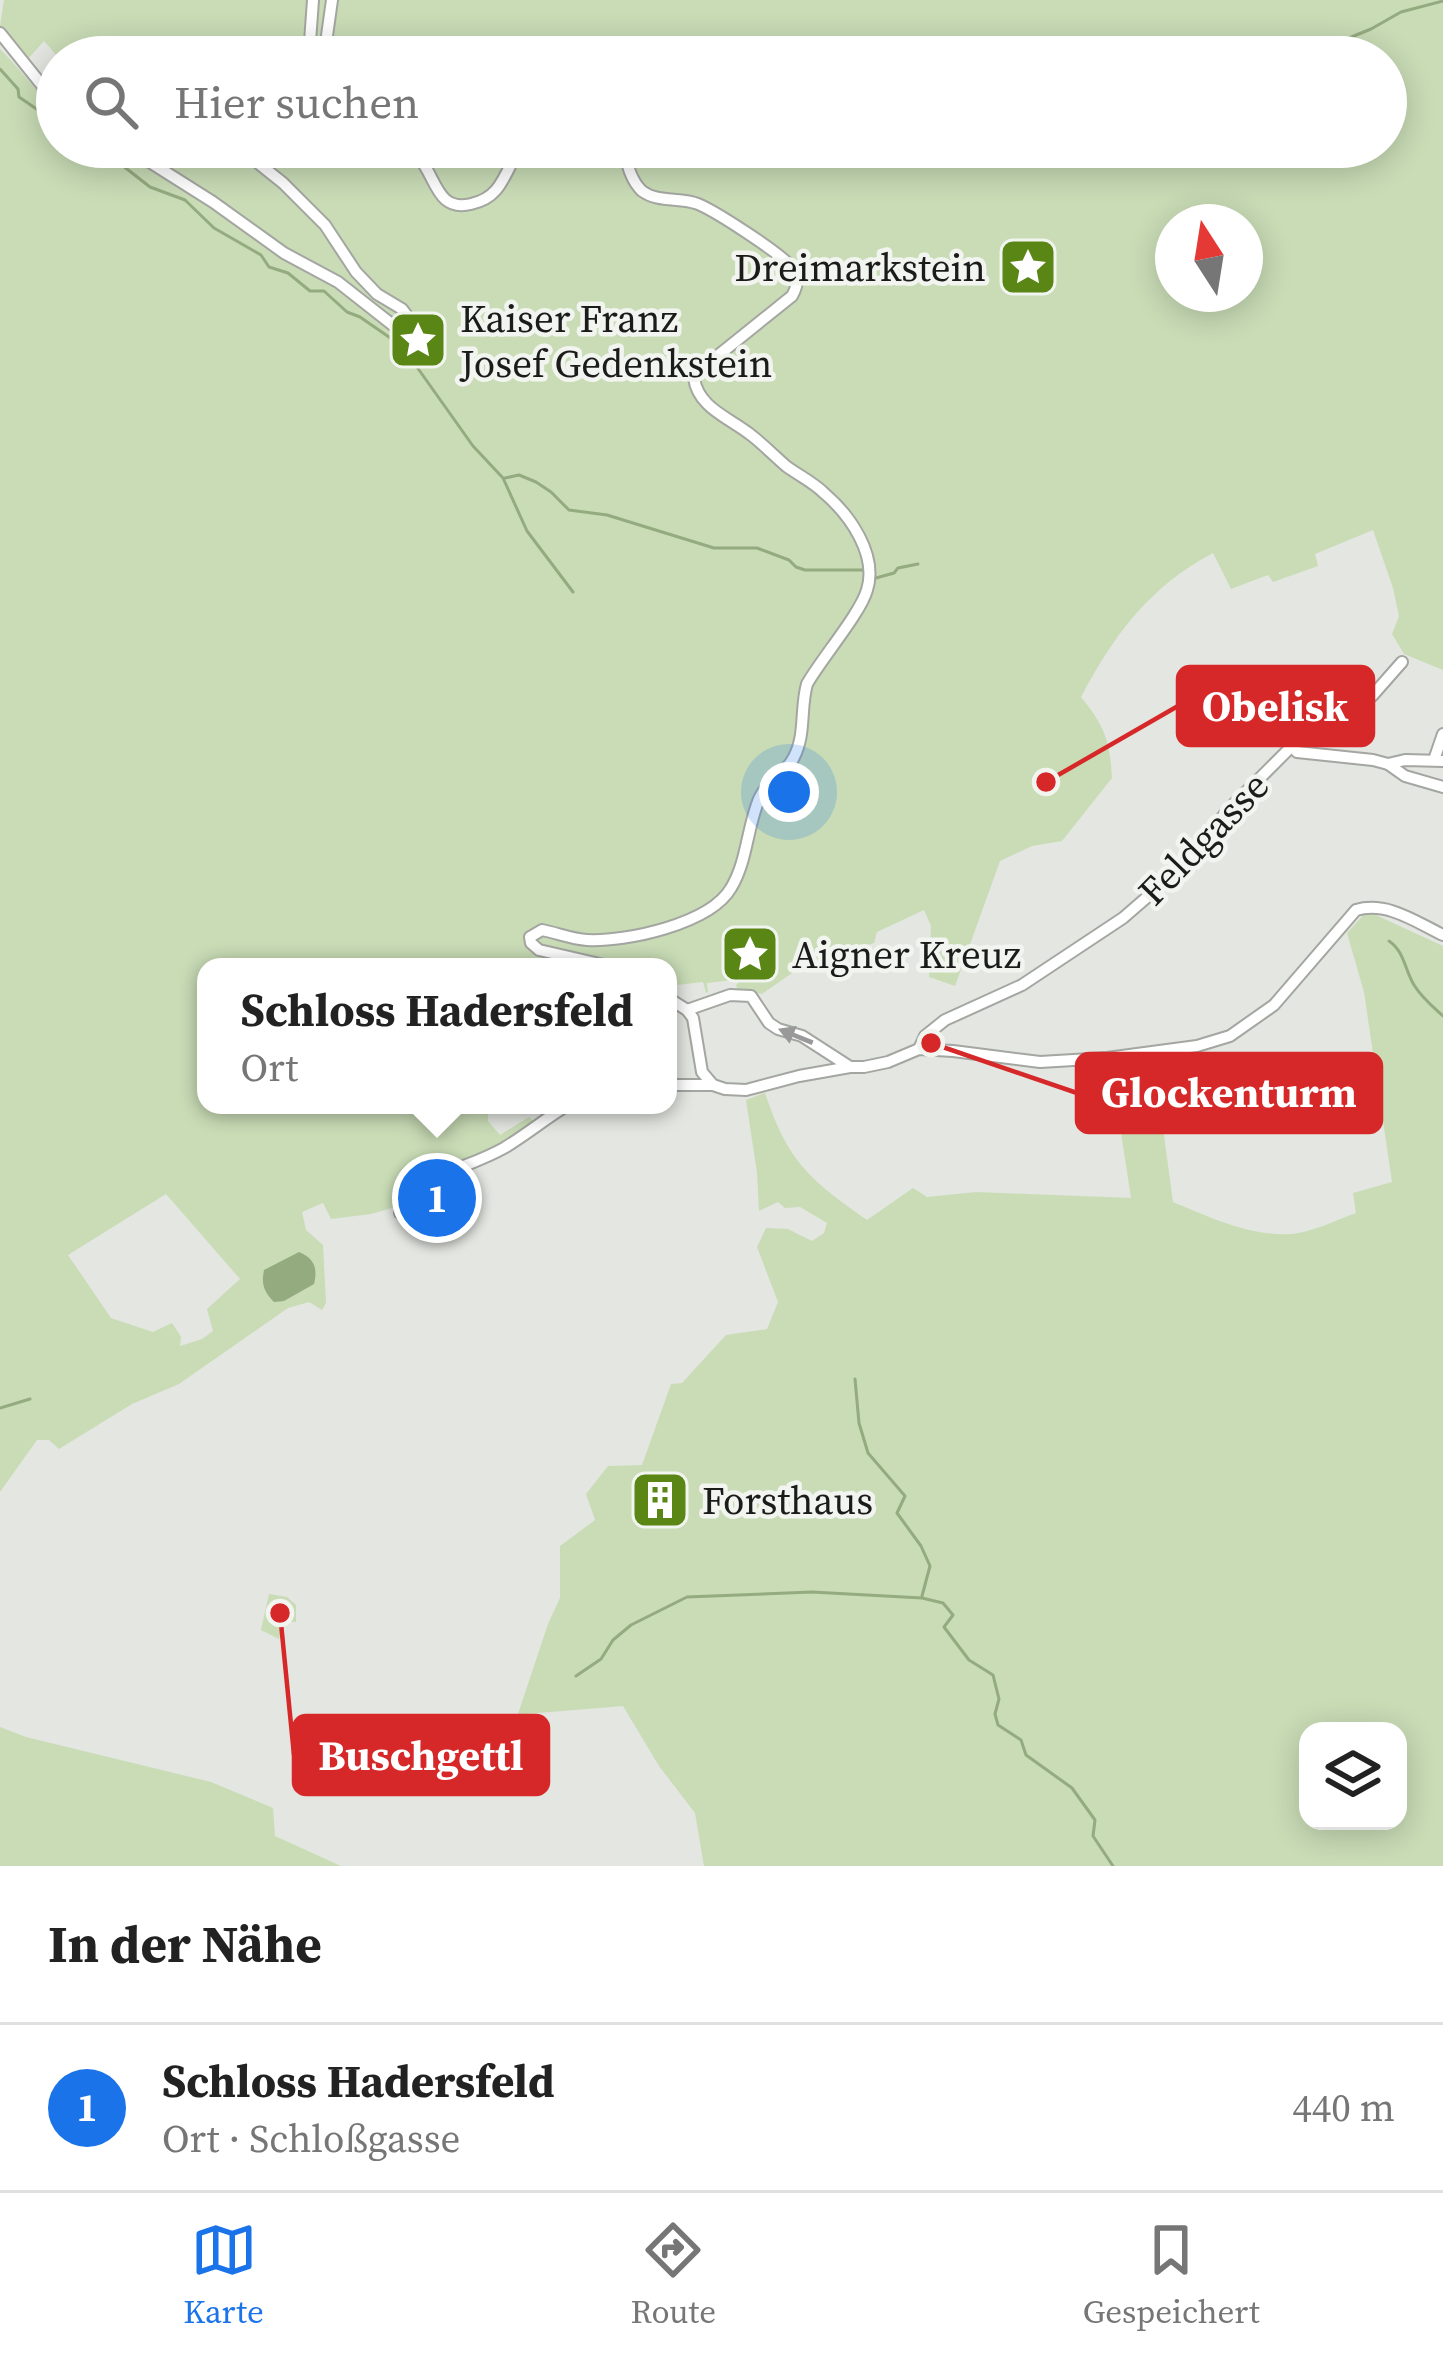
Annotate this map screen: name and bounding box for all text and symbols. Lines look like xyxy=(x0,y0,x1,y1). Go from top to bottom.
search box xyxy=(36,36,1407,168)
icon: search xyxy=(78,69,144,135)
text: Hier suchen xyxy=(174,71,419,133)
north arrow xyxy=(1155,204,1263,312)
place icon: Dreimarkstein xyxy=(997,236,1059,298)
place label: Dreimarkstein xyxy=(734,241,986,294)
place label: Kaiser Franz Josef Gedenkstein xyxy=(459,292,772,390)
place icon: Kaiser Franz Josef Gedenkstein xyxy=(387,309,449,371)
callout: Obelisk xyxy=(1178,667,1373,745)
text: Obelisk xyxy=(1202,677,1349,735)
street label: Feldgasse xyxy=(1126,760,1280,917)
your location xyxy=(759,762,819,822)
place icon: Aigner Kreuz xyxy=(719,923,781,985)
place label: Aigner Kreuz xyxy=(792,928,1021,981)
popup xyxy=(197,958,677,1114)
text: Schloss Hadersfeld xyxy=(241,979,633,1041)
one-way arrow xyxy=(778,1026,814,1045)
text: Ort xyxy=(241,1041,298,1094)
callout: Glockenturm xyxy=(1077,1054,1381,1132)
text: Glockenturm xyxy=(1101,1063,1357,1121)
pin: 1 xyxy=(398,1153,476,1243)
building icon: Forsthaus xyxy=(629,1469,691,1531)
place label: Forsthaus xyxy=(702,1474,873,1527)
callout: Buschgettl xyxy=(294,1716,548,1794)
map controls xyxy=(1299,1722,1407,1830)
button: layers xyxy=(1299,1722,1407,1830)
text: Buschgettl xyxy=(318,1726,524,1784)
text: In der Nähe xyxy=(48,1909,322,1979)
text: Schloss Hadersfeld xyxy=(162,2050,555,2112)
text: 1 xyxy=(76,2081,98,2134)
text: 440 m xyxy=(1292,2081,1395,2134)
text: Ort · Schloßgasse xyxy=(162,2112,461,2165)
tab: Karte xyxy=(183,2217,264,2334)
tab: Route xyxy=(630,2217,716,2334)
tab: Gespeichert xyxy=(1083,2217,1260,2334)

